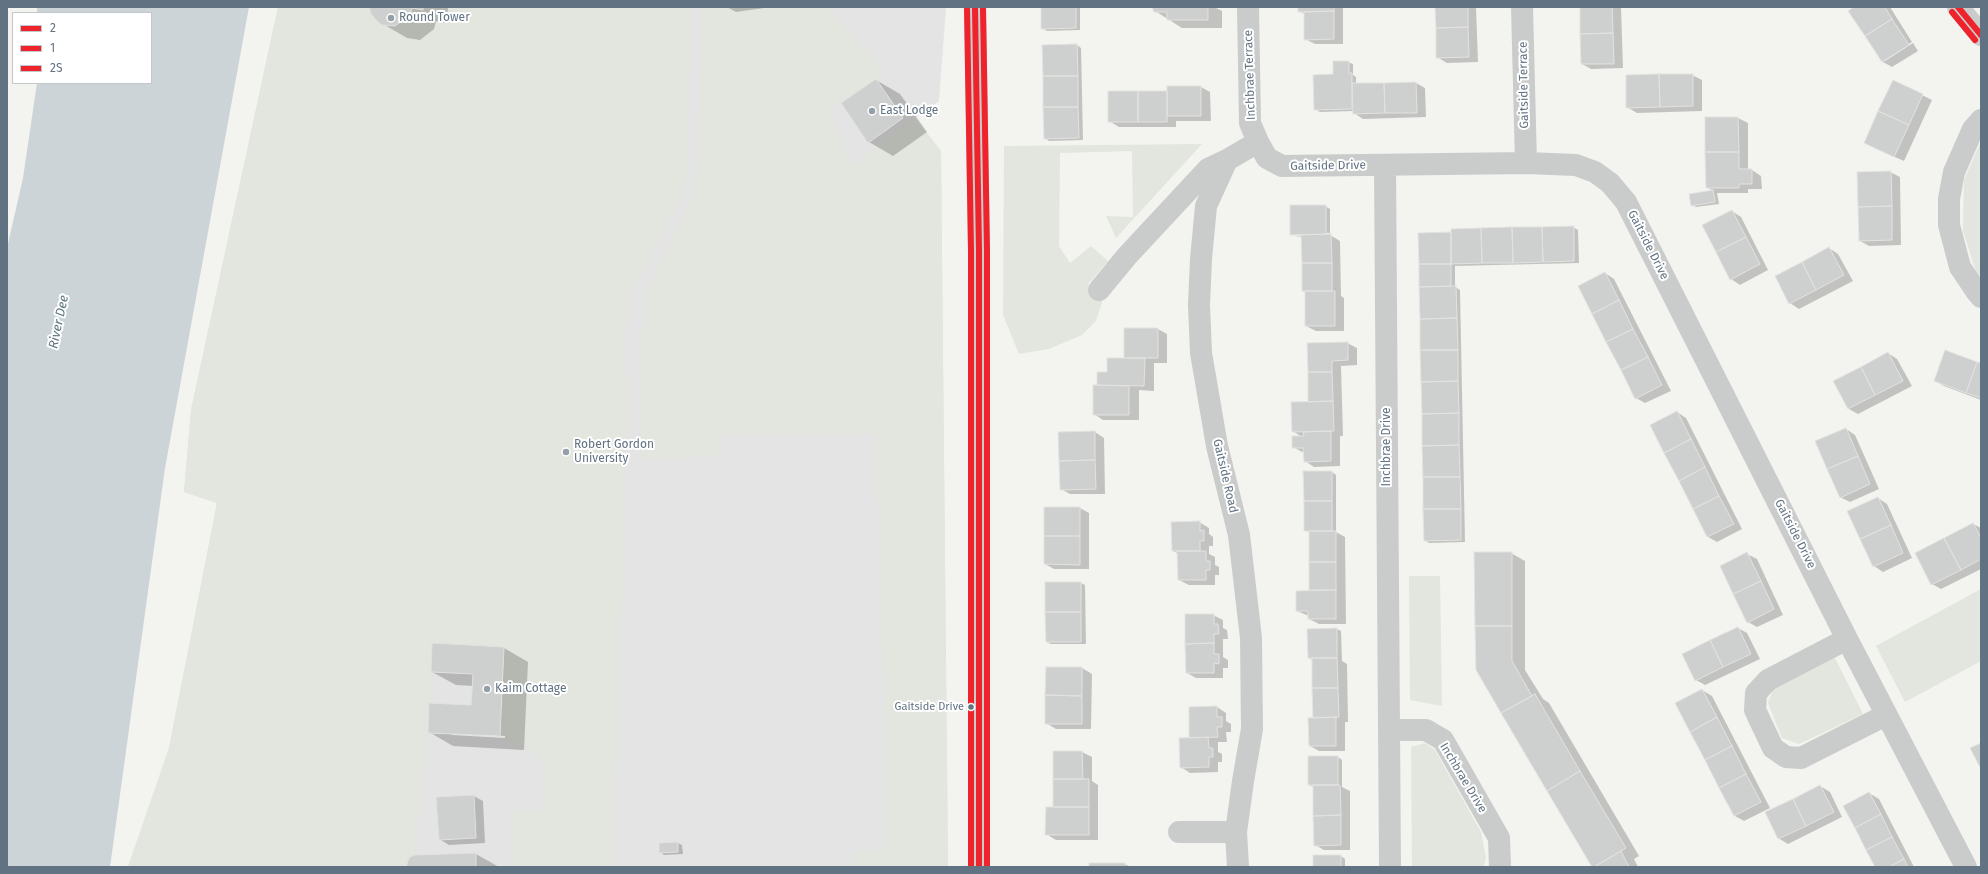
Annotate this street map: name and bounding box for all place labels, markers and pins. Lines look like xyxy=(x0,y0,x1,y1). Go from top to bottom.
place label: Round Tower xyxy=(399,11,470,25)
marker: Round Tower xyxy=(386,13,396,23)
place label: East Lodge xyxy=(880,104,938,118)
marker: East Lodge xyxy=(867,106,877,116)
place label: Robert Gordon University xyxy=(574,438,654,466)
marker: Robert Gordon University xyxy=(561,447,571,457)
place label: Kaim Cottage xyxy=(495,682,566,696)
marker: Kaim Cottage xyxy=(482,684,492,694)
place label: Gaitside Drive xyxy=(894,700,964,714)
marker: Gaitside Drive xyxy=(966,702,976,712)

